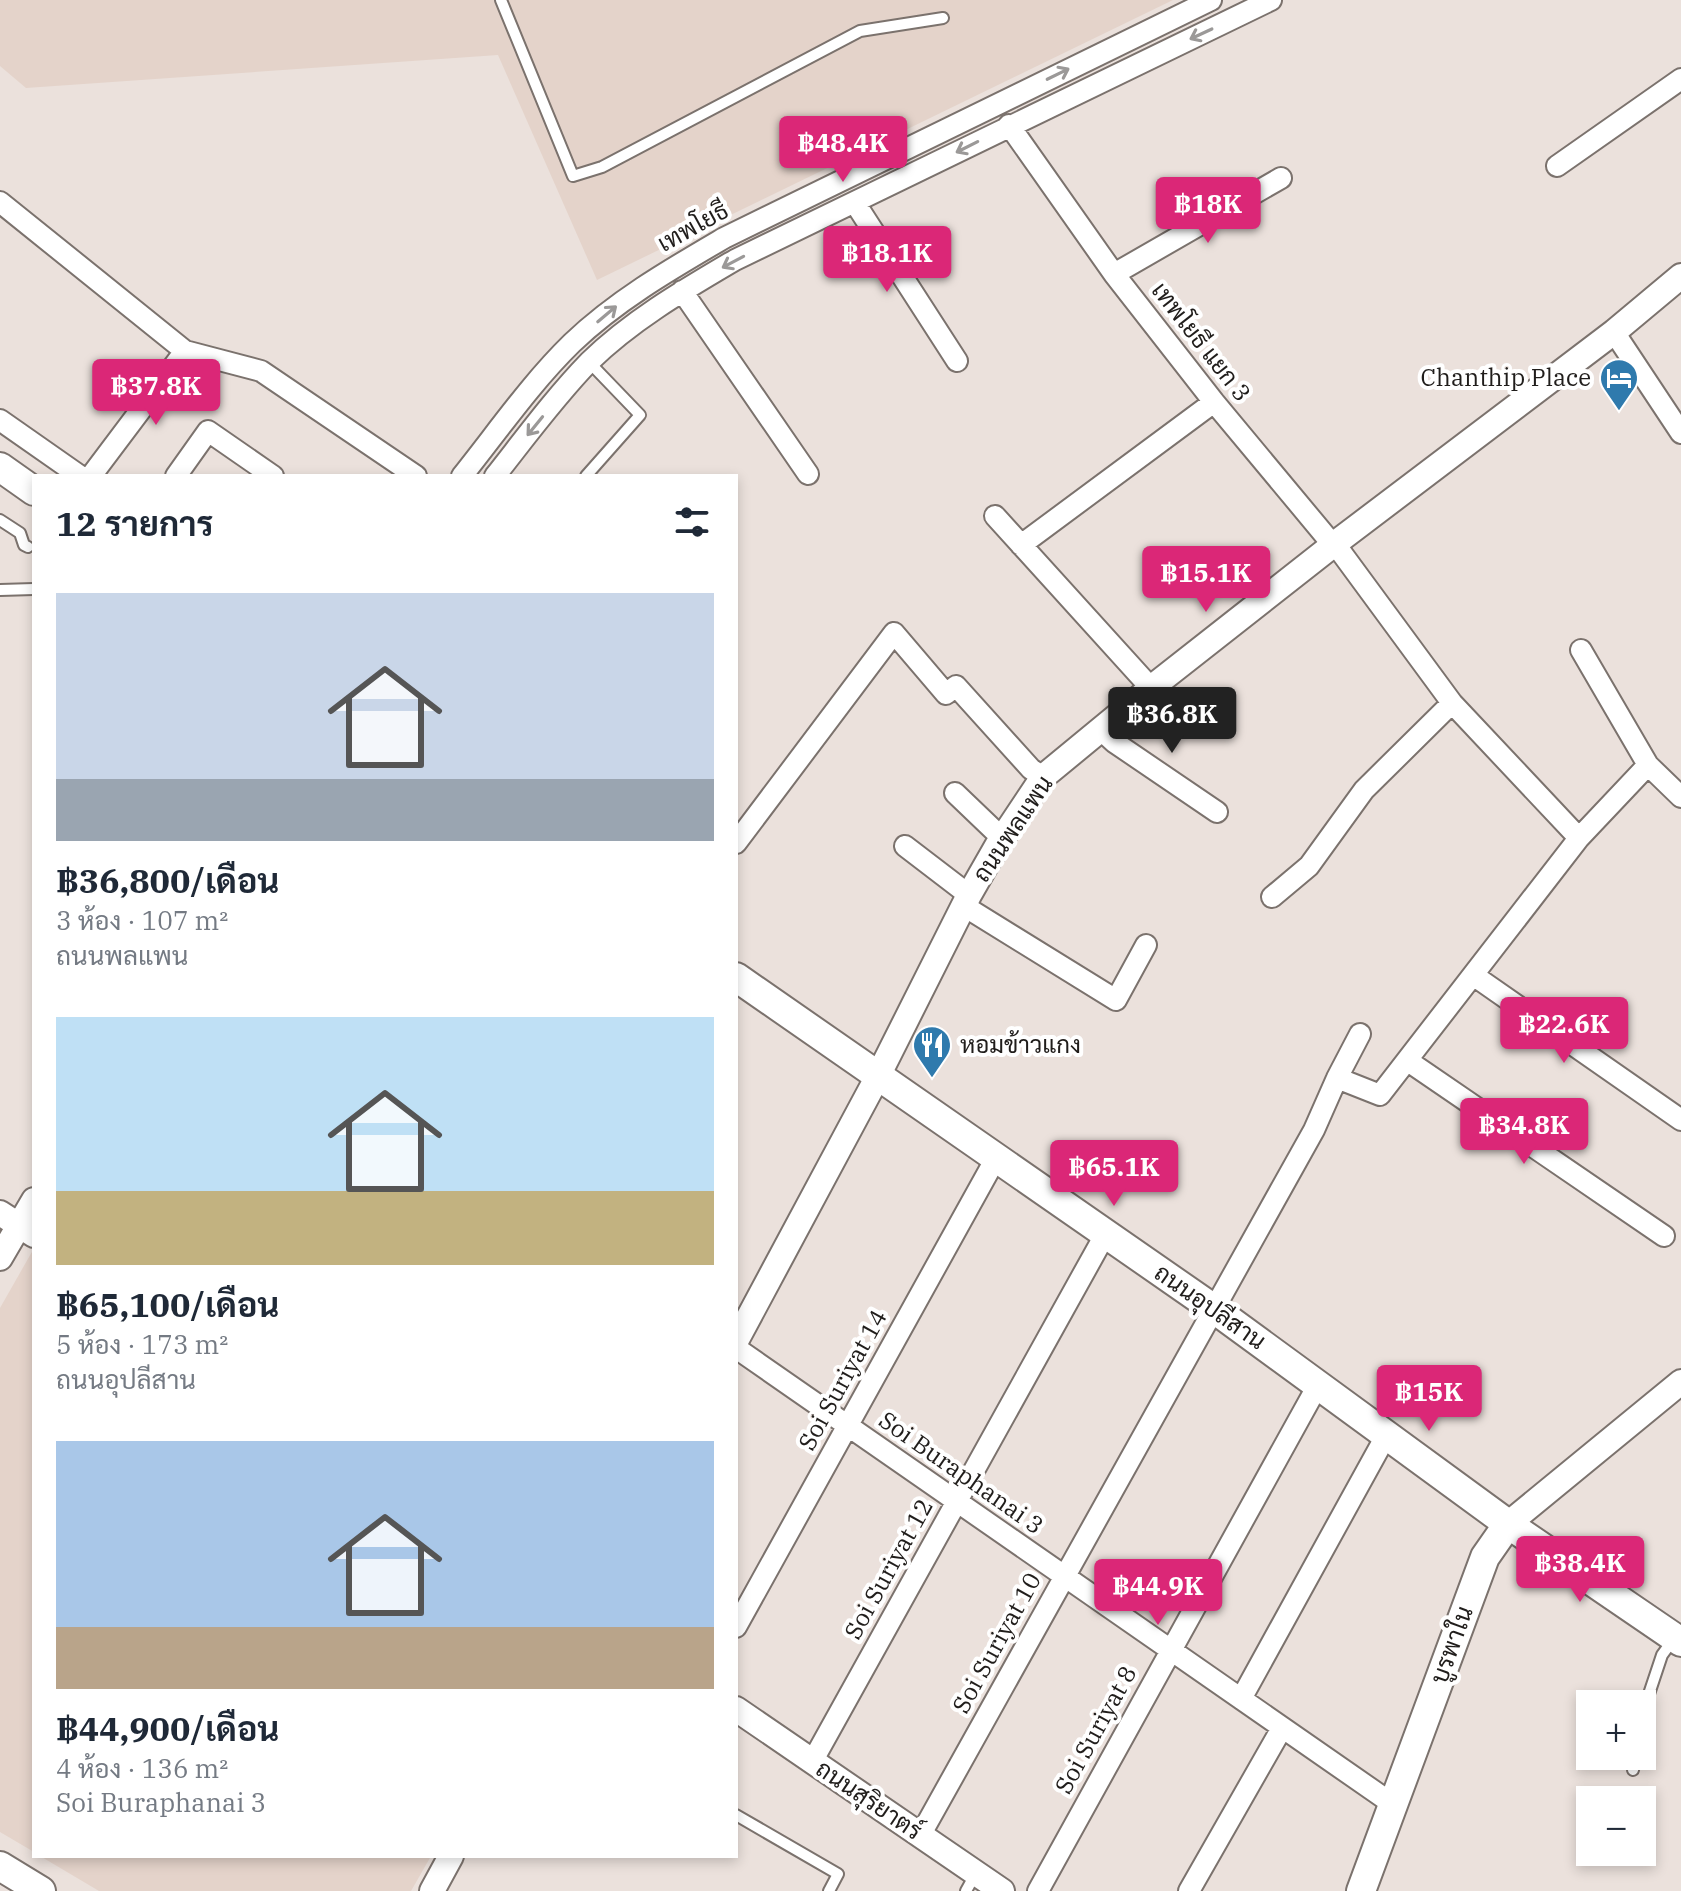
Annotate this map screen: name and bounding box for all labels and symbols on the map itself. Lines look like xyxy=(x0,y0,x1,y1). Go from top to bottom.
one-way arrow xyxy=(1189,26,1213,42)
one-way arrow xyxy=(1045,65,1069,81)
pin: ฿48.4K xyxy=(778,116,908,184)
one-way arrow xyxy=(955,139,979,155)
pin: ฿18K xyxy=(1161,177,1255,245)
street label: เทพโยธี xyxy=(651,194,734,259)
pin: ฿18.1K xyxy=(822,226,952,294)
one-way arrow xyxy=(722,254,746,270)
street label: เทพโยธี แยก 3 xyxy=(1145,275,1259,408)
one-way arrow xyxy=(596,305,616,323)
hotel icon: Chanthip Place xyxy=(1598,357,1640,412)
pin: ฿37.8K xyxy=(91,359,221,427)
place label: Chanthip Place xyxy=(1420,361,1591,393)
one-way arrow xyxy=(526,415,544,436)
pin: ฿15.1K xyxy=(1141,546,1271,614)
pin: ฿36.8K xyxy=(1107,687,1237,755)
street label: ถนนพลแพน xyxy=(965,769,1060,888)
pin: ฿22.6K xyxy=(1499,997,1629,1065)
restaurant icon: หอมข้าวแกง xyxy=(911,1024,953,1079)
place label: หอมข้าวแกง xyxy=(960,1028,1081,1060)
pin: ฿34.8K xyxy=(1459,1098,1589,1166)
pin: ฿65.1K xyxy=(1049,1140,1179,1208)
street label: ถนนอุปลีสาน xyxy=(1148,1256,1273,1357)
street label: Soi Suriyat 14 xyxy=(790,1303,894,1456)
pin: ฿15K xyxy=(1382,1365,1476,1433)
street label: Soi Buraphanai 3 xyxy=(873,1403,1050,1541)
street label: Soi Suriyat 12 xyxy=(836,1492,940,1645)
pin: ฿38.4K xyxy=(1515,1536,1645,1604)
pin: ฿44.9K xyxy=(1093,1559,1223,1627)
street label: Soi Suriyat 10 xyxy=(944,1566,1048,1719)
street label: บูรพาใน xyxy=(1422,1601,1482,1689)
street label: Soi Suriyat 8 xyxy=(1047,1660,1143,1799)
street label: ถนนสุริยาตร์ xyxy=(810,1752,929,1847)

